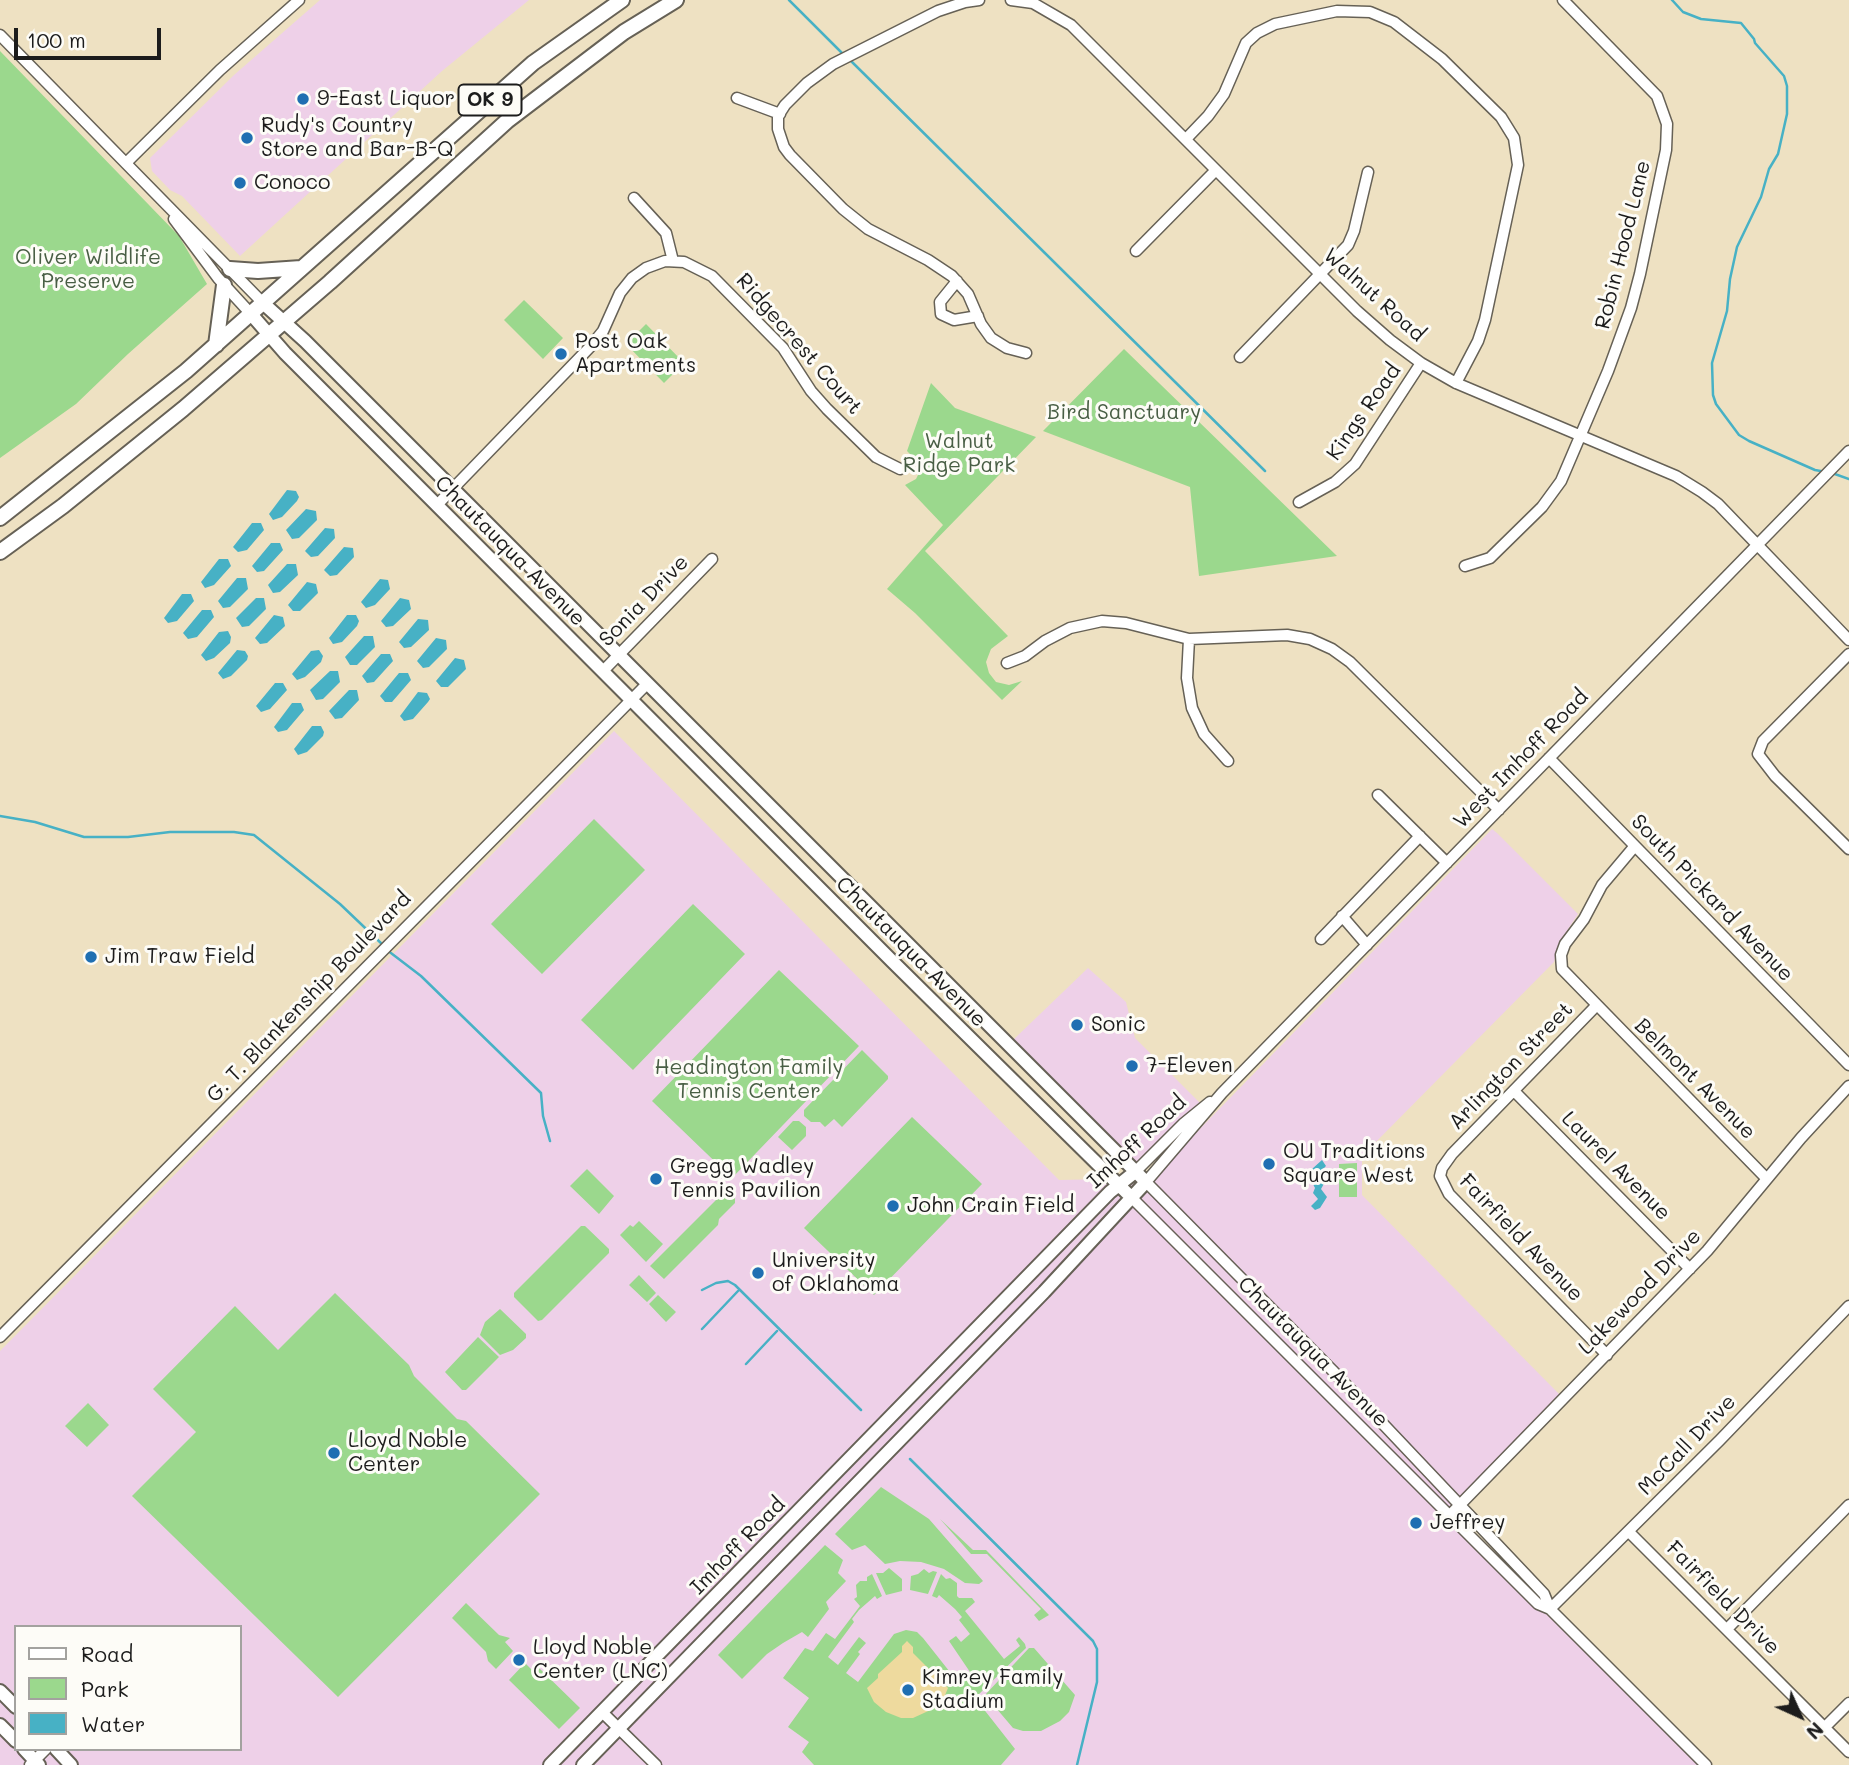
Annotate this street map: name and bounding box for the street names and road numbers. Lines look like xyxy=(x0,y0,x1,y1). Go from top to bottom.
road number: OK 9 xyxy=(458,85,522,116)
street label: Robin Hood Lane xyxy=(1590,158,1656,332)
street label: Walnut Road xyxy=(1318,243,1430,347)
street label: Ridgecrest Court xyxy=(731,268,867,420)
street label: Kings Road xyxy=(1321,359,1407,465)
street label: Chautauqua Avenue xyxy=(429,470,591,632)
street label: Sonia Drive xyxy=(594,550,694,652)
street label: West Imhoff Road xyxy=(1448,684,1594,834)
street label: South Pickard Avenue xyxy=(1626,809,1798,987)
street label: Chautauqua Avenue xyxy=(830,871,992,1033)
street label: G. T. Blankenship Boulevard xyxy=(202,886,416,1108)
street label: Arlington Street xyxy=(1444,997,1578,1135)
street label: Belmont Avenue xyxy=(1629,1013,1761,1145)
street label: Imhoff Road xyxy=(1082,1090,1192,1194)
street label: Laurel Avenue xyxy=(1556,1106,1676,1226)
street label: Fairfield Avenue xyxy=(1454,1169,1588,1307)
street label: Lakewood Drive xyxy=(1574,1224,1706,1360)
street label: Chautauqua Avenue xyxy=(1232,1271,1394,1433)
street label: McCall Drive xyxy=(1633,1390,1741,1500)
street label: Imhoff Road xyxy=(685,1492,791,1600)
street label: Fairfield Drive xyxy=(1661,1536,1785,1660)

